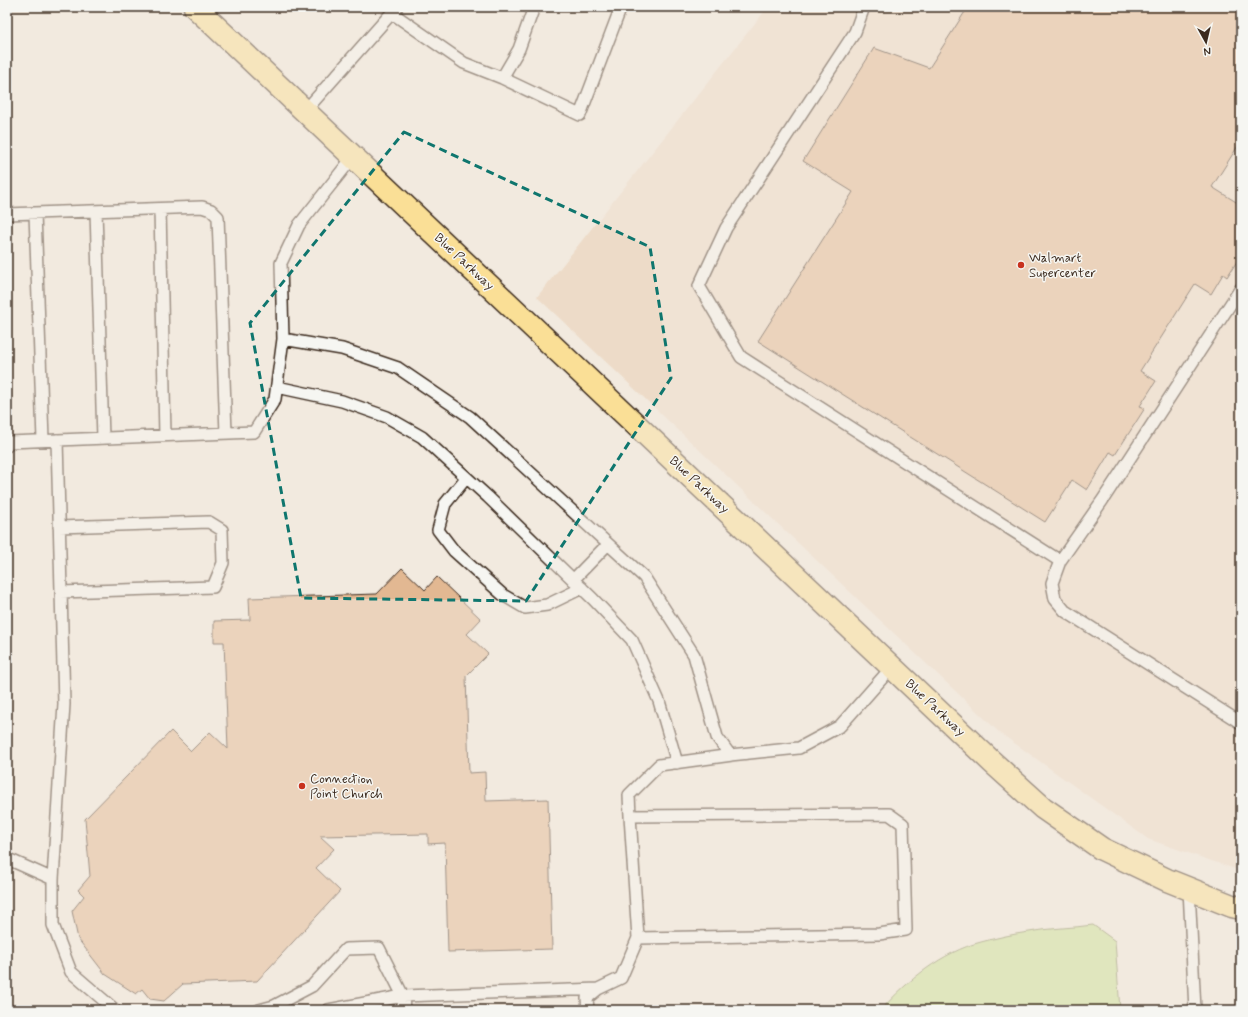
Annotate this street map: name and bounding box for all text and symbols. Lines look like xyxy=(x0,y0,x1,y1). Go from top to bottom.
north arrow xyxy=(1186,22,1226,62)
text: N xyxy=(1203,43,1212,58)
street label: Blue Parkway xyxy=(430,230,498,295)
place label: Walmart Supercenter xyxy=(1029,250,1097,282)
marker: Walmart Supercenter xyxy=(1016,260,1026,270)
street label: Blue Parkway xyxy=(665,453,733,518)
street label: Blue Parkway xyxy=(901,676,969,741)
place label: Connection Point Church xyxy=(310,771,383,803)
marker: Connection Point Church xyxy=(297,781,307,791)

